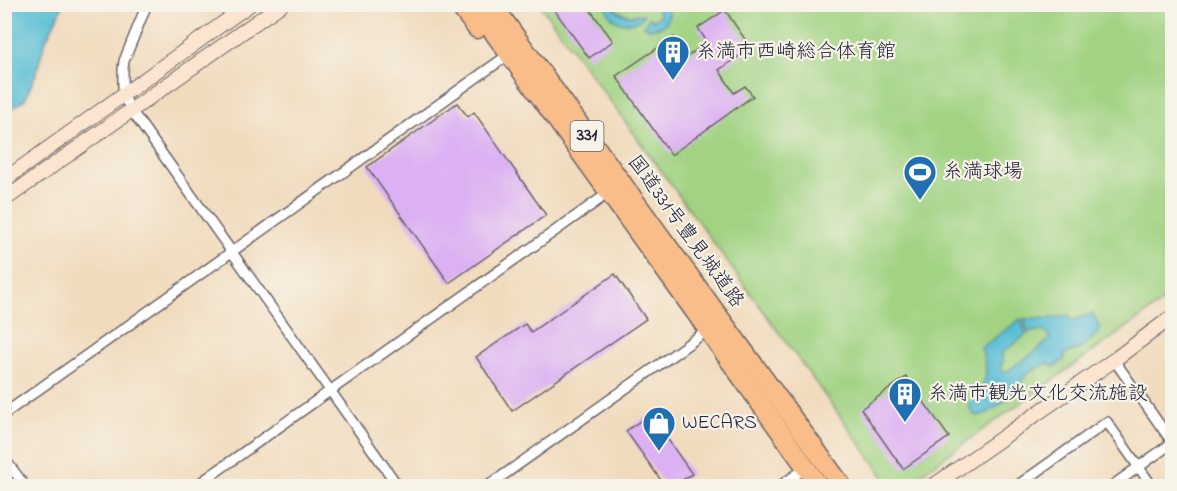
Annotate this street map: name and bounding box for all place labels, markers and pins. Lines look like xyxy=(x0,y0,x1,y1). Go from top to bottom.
building icon: 糸満市西崎総合体育館 xyxy=(655,34,691,81)
place label: 糸満市西崎総合体育館 xyxy=(696,38,896,67)
sports icon: 糸満球場 xyxy=(902,154,938,201)
place label: 糸満球場 xyxy=(943,158,1023,187)
building icon: 糸満市観光文化交流施設 xyxy=(887,376,923,423)
place label: 糸満市観光文化交流施設 xyxy=(928,380,1148,409)
shop icon: WECARS xyxy=(641,405,677,452)
place label: WECARS xyxy=(682,409,757,438)

